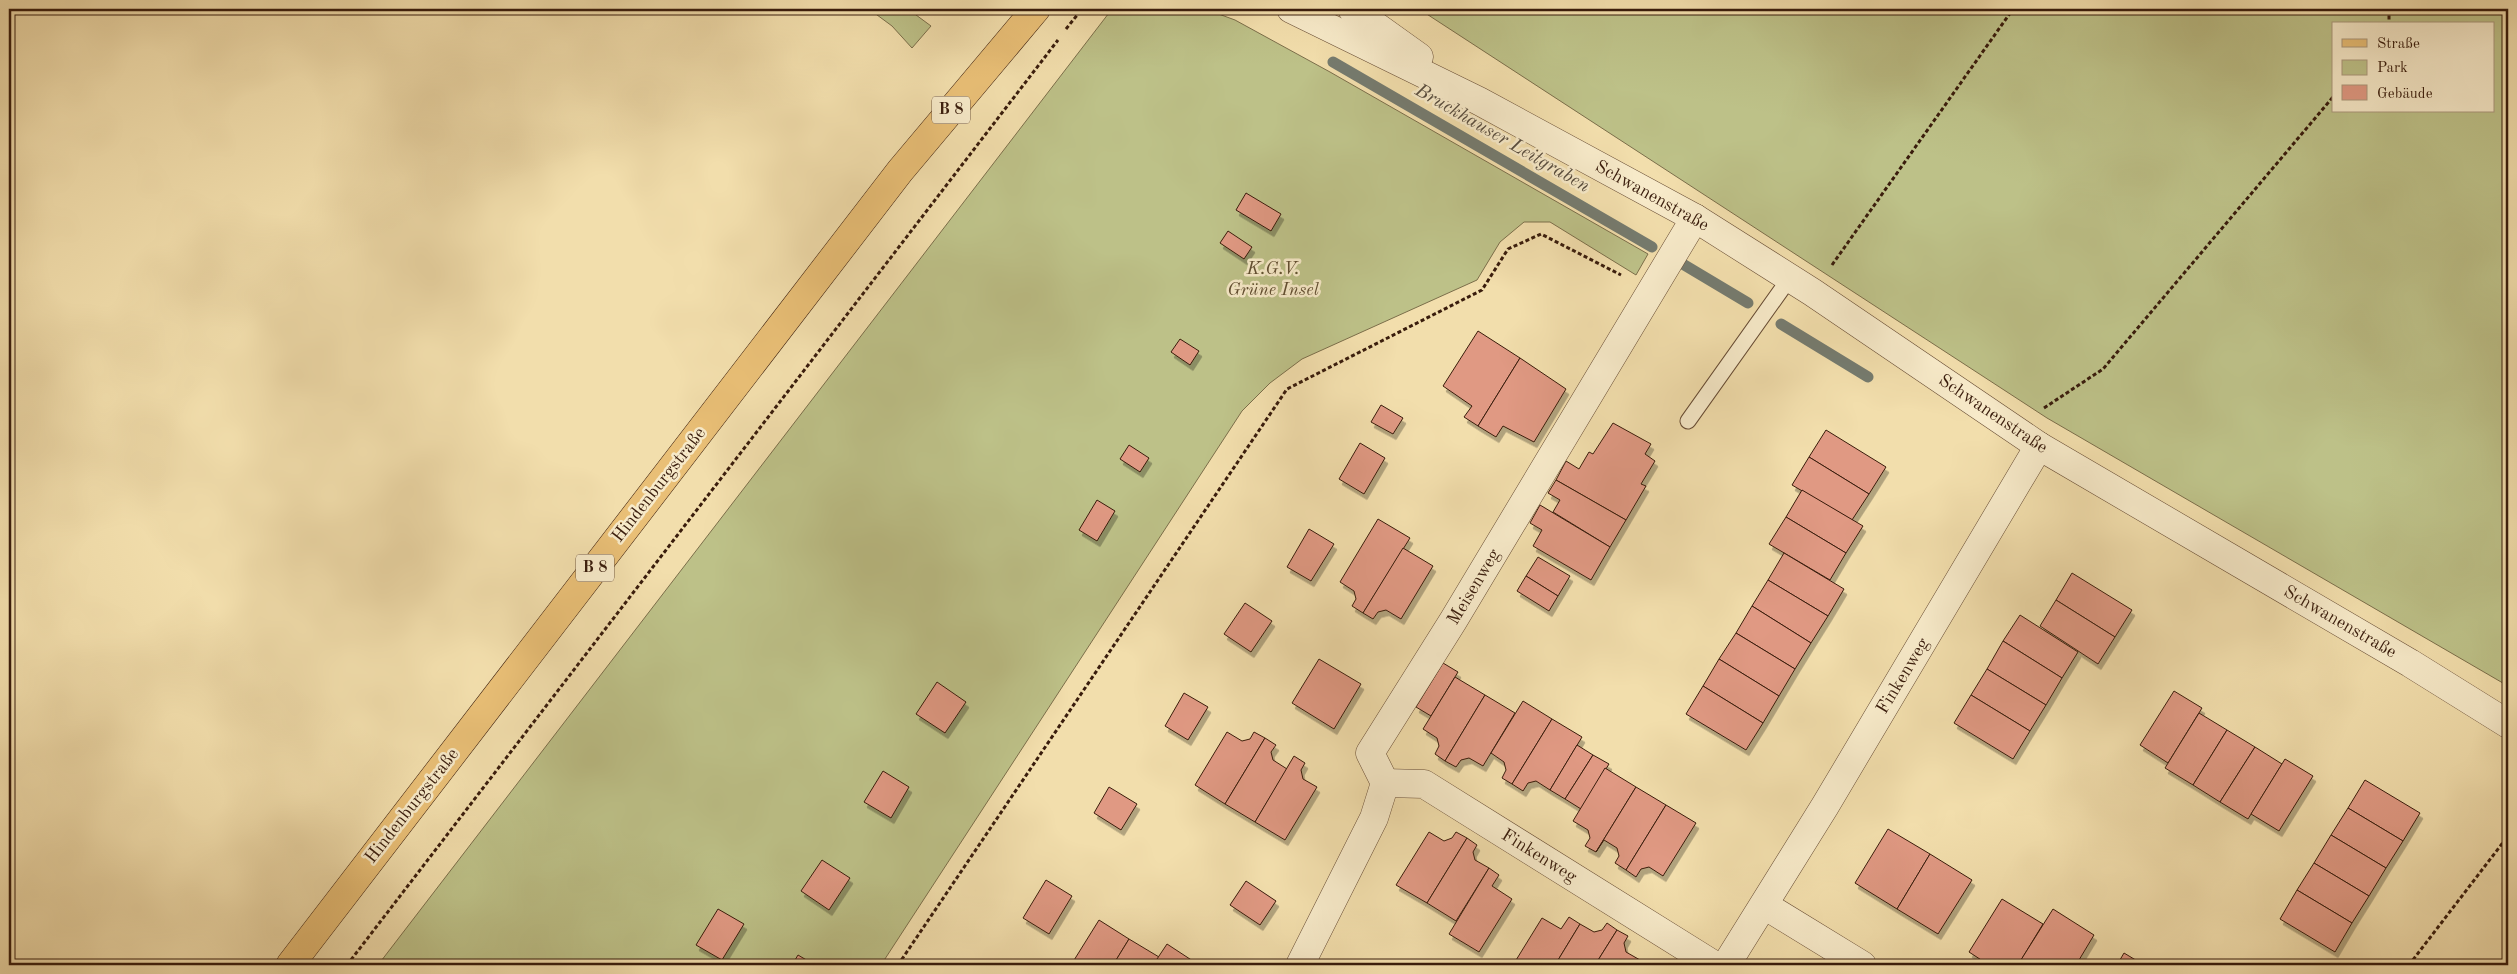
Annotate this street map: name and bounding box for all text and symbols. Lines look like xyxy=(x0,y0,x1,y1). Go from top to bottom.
legend xyxy=(2332,22,2494,112)
text: Straße xyxy=(2377,37,2420,52)
text: Park xyxy=(2377,61,2408,76)
water label: Bruckhauser Leitgraben xyxy=(1411,81,1593,197)
text: Gebäude xyxy=(2377,87,2433,102)
road number: B 8 xyxy=(932,96,970,124)
street label: Schwanenstraße xyxy=(1592,157,1712,235)
park label: K.G.V. Grüne Insel xyxy=(1227,260,1320,299)
street label: Schwanenstraße xyxy=(1935,371,2051,457)
street label: Hindenburgstraße xyxy=(609,424,709,546)
street label: Meisenweg xyxy=(1444,546,1504,628)
road number: B 8 xyxy=(576,554,614,582)
street label: Schwanenstraße xyxy=(2281,582,2399,662)
street label: Finkenweg xyxy=(1873,635,1933,717)
street label: Hindenburgstraße xyxy=(362,745,462,867)
street label: Finkenweg xyxy=(1498,826,1580,886)

